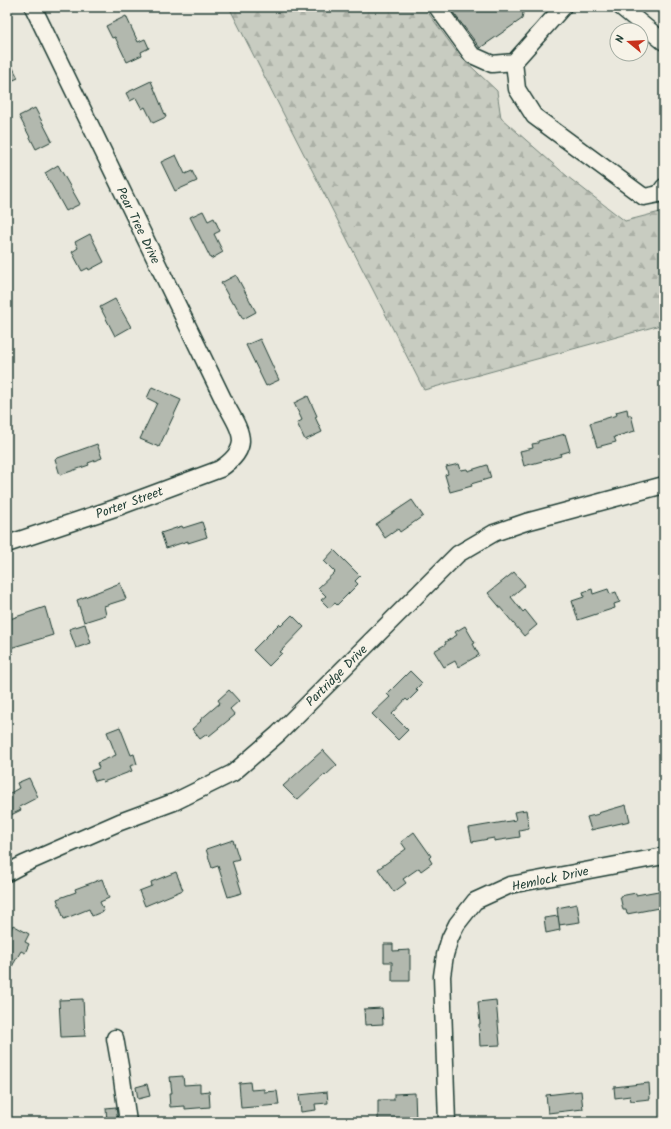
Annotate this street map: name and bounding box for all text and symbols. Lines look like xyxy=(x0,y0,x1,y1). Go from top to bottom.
north arrow xyxy=(609,22,649,62)
text: N xyxy=(611,33,630,45)
street label: Pear Tree Drive xyxy=(110,183,166,268)
street label: Porter Street xyxy=(93,481,167,525)
street label: Partridge Drive xyxy=(301,640,373,712)
street label: Hemlock Drive xyxy=(510,861,591,898)

